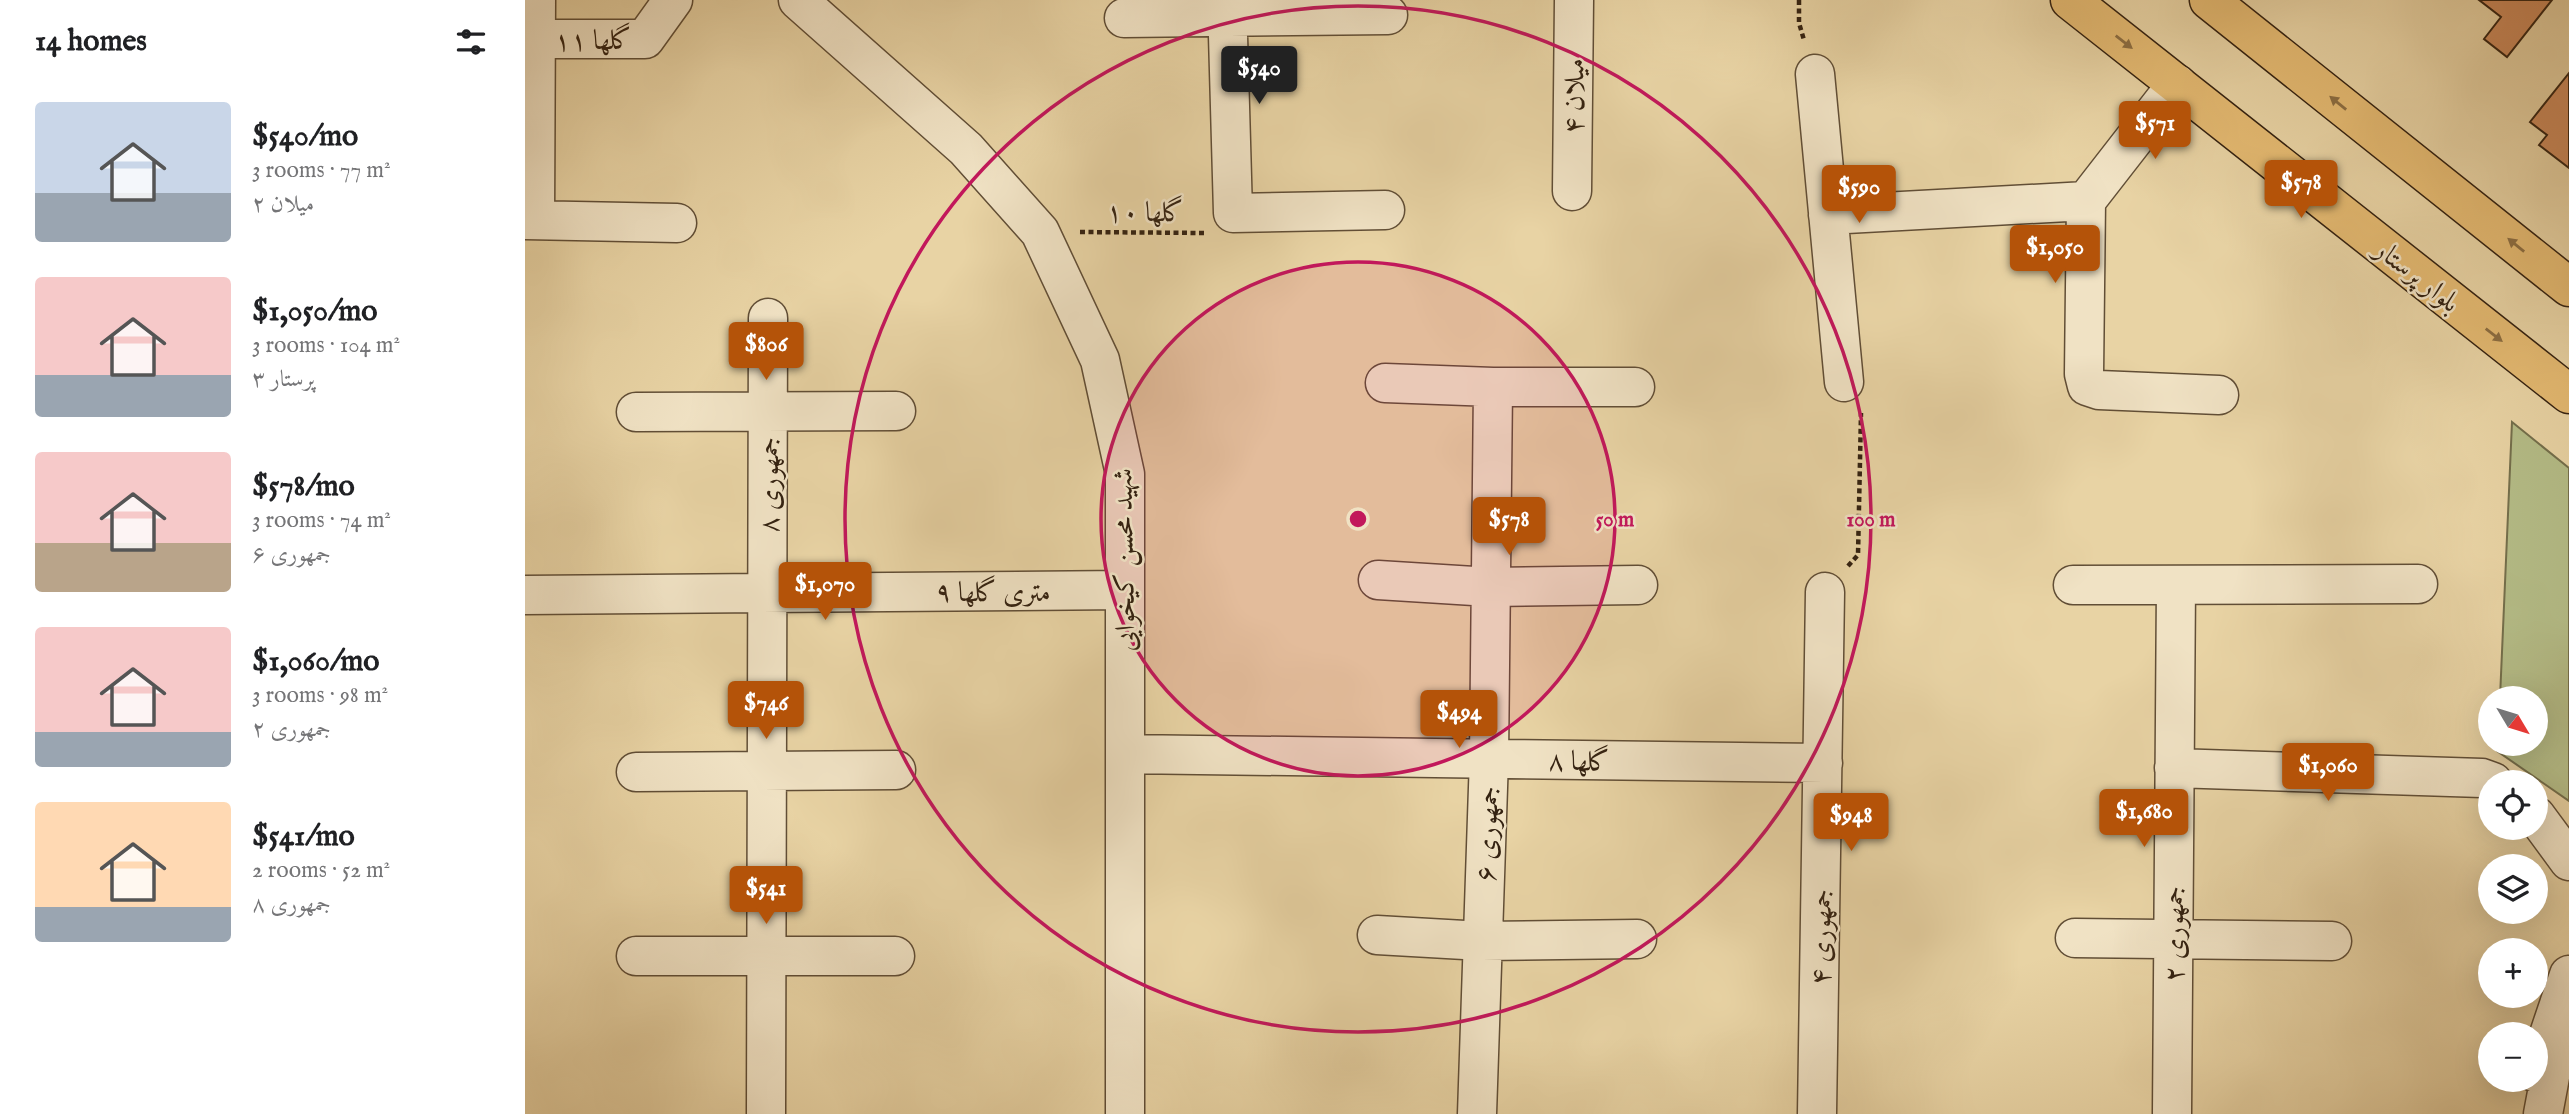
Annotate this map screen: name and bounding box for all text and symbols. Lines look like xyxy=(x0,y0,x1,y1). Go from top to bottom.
street label: گلها ۱۱ xyxy=(554,22,632,60)
text: 14 homes xyxy=(35,23,147,61)
icon: filters xyxy=(452,23,490,61)
one-way arrow xyxy=(2114,35,2132,50)
pin: $540 xyxy=(1218,46,1300,106)
text: $540 xyxy=(1237,54,1281,83)
street label: میلان ۴ xyxy=(1557,58,1594,134)
one-way arrow xyxy=(2329,95,2347,110)
pin: $571 xyxy=(2114,102,2196,161)
text: $571 xyxy=(2135,109,2175,138)
text: $540/mo xyxy=(252,118,358,156)
icon: home xyxy=(91,130,175,214)
text: 3 rooms · 77 m² xyxy=(252,156,391,185)
pin: $578 xyxy=(2260,160,2342,220)
pin: $590 xyxy=(1818,166,1900,225)
text: $578 xyxy=(2281,168,2321,197)
text: $590 xyxy=(1838,173,1880,202)
text: میلان ۲ xyxy=(252,190,314,219)
street label: گلها ۱۰ xyxy=(1106,195,1184,231)
pin: $1,050 xyxy=(1998,226,2112,285)
street label: بلوار پرستار xyxy=(2365,231,2466,321)
text: $1,050 xyxy=(2026,233,2084,262)
one-way arrow xyxy=(2507,237,2525,252)
text: $1,050/mo xyxy=(252,293,377,331)
icon: home xyxy=(91,305,175,389)
pin: $806 xyxy=(725,322,807,382)
one-way arrow xyxy=(2485,328,2503,343)
text: $806 xyxy=(745,330,787,359)
text: 3 rooms · 104 m² xyxy=(252,331,400,360)
text: پرستار ۳ xyxy=(252,365,315,394)
street label: جمهوری ۸ xyxy=(753,437,788,533)
text: $578/mo xyxy=(252,468,355,506)
street label: شهید محسن کیخوایی xyxy=(1106,468,1145,652)
icon: home xyxy=(91,480,175,564)
pin: $578 xyxy=(1468,498,1550,557)
text: $578 xyxy=(1489,505,1529,534)
text: 3 rooms · 74 m² xyxy=(252,506,391,535)
centre of rings xyxy=(1346,507,1370,531)
text: 50 m xyxy=(1596,507,1635,534)
text: 100 m xyxy=(1846,507,1896,534)
text: جمهوری ۶ xyxy=(252,540,331,569)
pin: $1,070 xyxy=(768,562,882,622)
text: $1,070 xyxy=(795,570,855,599)
street label: ۹ متری گلها xyxy=(935,575,1051,611)
text: $1,060/mo xyxy=(252,643,379,681)
icon: home xyxy=(91,655,175,739)
text: 3 rooms · 98 m² xyxy=(252,681,388,710)
pin: $746 xyxy=(725,682,807,741)
north arrow xyxy=(2478,686,2548,756)
map controls xyxy=(2478,686,2548,1092)
text: $746 xyxy=(744,689,788,718)
pin: $494 xyxy=(1418,690,1500,750)
text: $494 xyxy=(1436,698,1482,727)
text: جمهوری ۲ xyxy=(252,715,331,744)
street label: گلها ۸ xyxy=(1548,743,1610,781)
pin: $1,060 xyxy=(2271,744,2385,803)
text: $1,060 xyxy=(2298,751,2358,780)
button: locate xyxy=(2478,770,2548,840)
street label: جمهوری ۶ xyxy=(1469,785,1508,883)
pin: $1,680 xyxy=(2087,790,2201,849)
pin: $948 xyxy=(1810,794,1892,853)
text: $1,680 xyxy=(2115,797,2173,826)
text: $948 xyxy=(1830,801,1872,830)
text: $541/mo xyxy=(252,818,355,856)
icon: home xyxy=(91,830,175,914)
button: layers xyxy=(2478,854,2548,924)
text: 2 rooms · 52 m² xyxy=(252,856,390,885)
pin: $541 xyxy=(725,866,807,926)
text: $541 xyxy=(746,874,786,903)
street label: جمهوری ۲ xyxy=(2158,886,2193,982)
street label: جمهوری ۴ xyxy=(1804,889,1841,985)
text: جمهوری ۸ xyxy=(252,890,331,919)
button: + xyxy=(2478,938,2548,1008)
button: − xyxy=(2478,1022,2548,1092)

